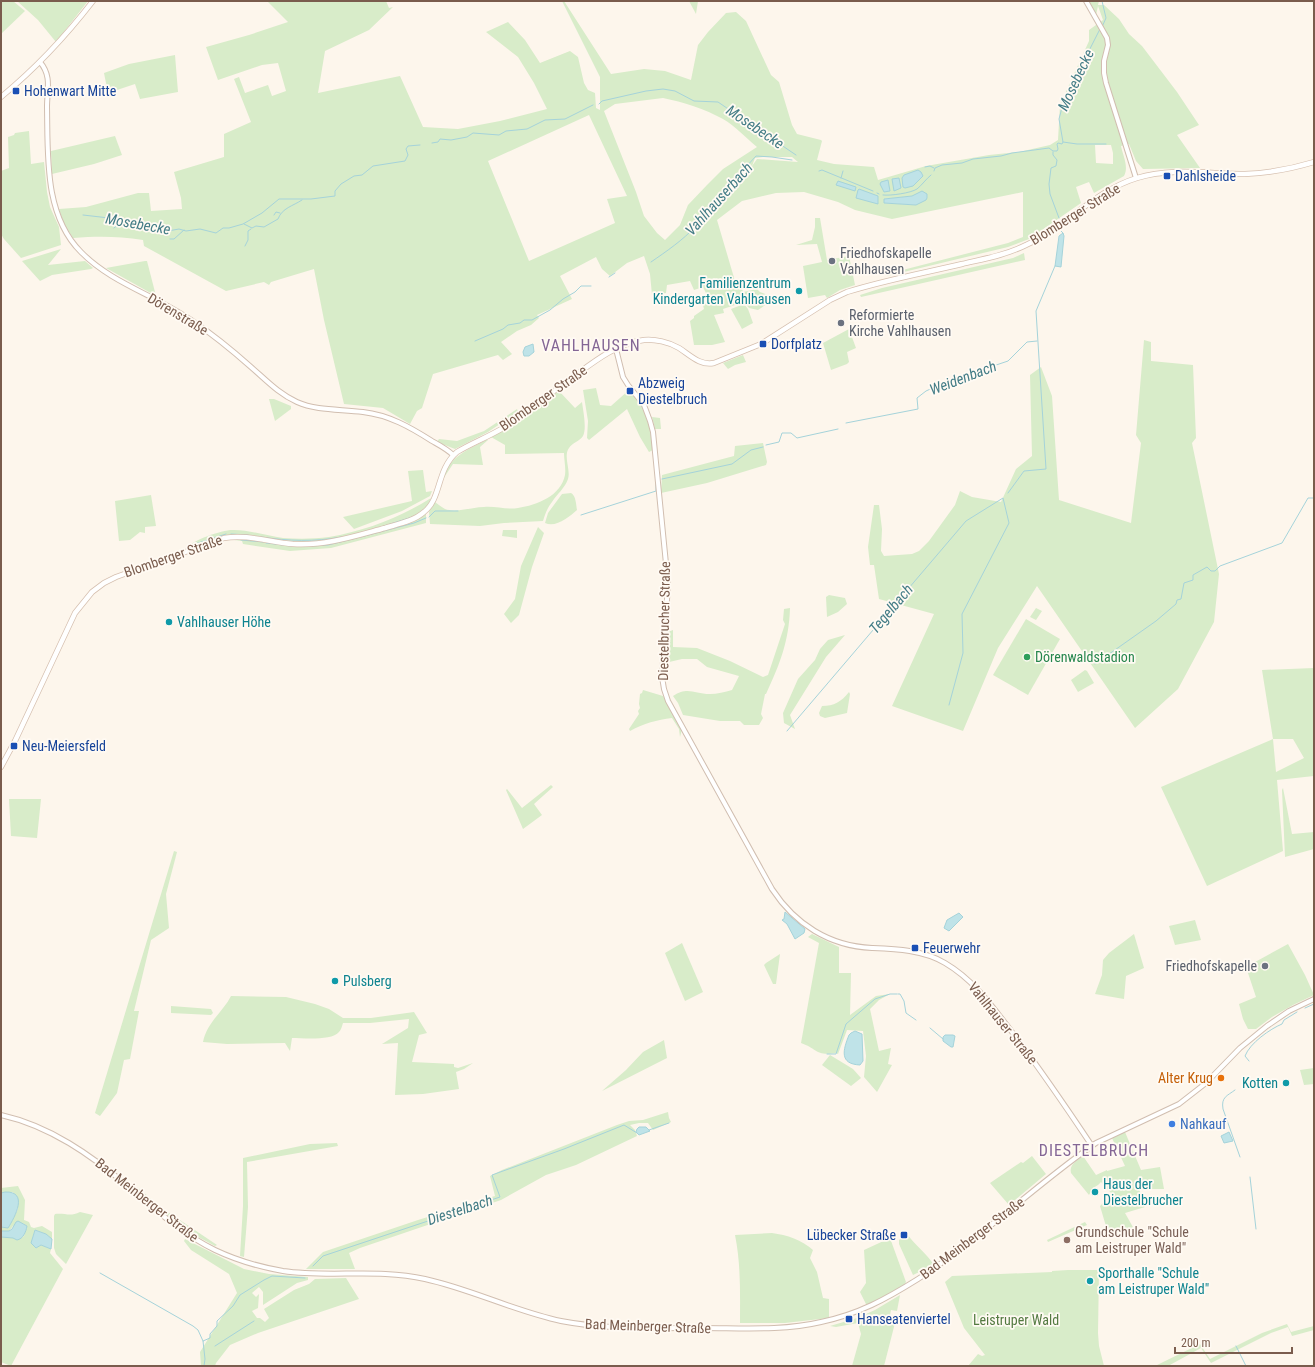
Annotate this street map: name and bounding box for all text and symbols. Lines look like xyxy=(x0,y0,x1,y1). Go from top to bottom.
water label: Mosebecke xyxy=(1054,46,1098,114)
place label: Hohenwart Mitte xyxy=(24,83,117,99)
marker: Hohenwart Mitte xyxy=(11,86,21,96)
water label: Mosebecke xyxy=(723,101,787,153)
water label: Vahlhauserbach xyxy=(682,159,756,239)
place label: Dahlsheide xyxy=(1175,168,1237,184)
marker: Dahlsheide xyxy=(1162,171,1172,181)
street label: Blomberger Straße xyxy=(1027,180,1123,248)
water label: Mosebecke xyxy=(104,209,172,239)
place label: Friedhofskapelle Vahlhausen xyxy=(840,245,932,277)
marker: Friedhofskapelle Vahlhausen xyxy=(827,256,837,266)
place label: Familienzentrum Kindergarten Vahlhausen xyxy=(653,275,791,307)
marker: Familienzentrum Kindergarten Vahlhausen xyxy=(794,286,804,296)
street label: Dörenstraße xyxy=(145,290,211,338)
place label: Reformierte Kirche Vahlhausen xyxy=(849,307,951,339)
marker: Reformierte Kirche Vahlhausen xyxy=(836,318,846,328)
district label: VAHLHAUSEN xyxy=(541,336,641,355)
place label: Dorfplatz xyxy=(771,336,822,352)
marker: Dorfplatz xyxy=(758,339,768,349)
water label: Weidenbach xyxy=(927,357,999,399)
street label: Blomberger Straße xyxy=(496,362,590,434)
place label: Abzweig Diestelbruch xyxy=(638,375,707,407)
marker: Abzweig Diestelbruch xyxy=(625,386,635,396)
street label: Blomberger Straße xyxy=(122,532,225,580)
street label: Diestelbrucher Straße xyxy=(655,561,673,681)
water label: Tegelbach xyxy=(865,581,917,637)
place label: Vahlhauser Höhe xyxy=(177,614,271,630)
marker: Vahlhauser Höhe xyxy=(164,617,174,627)
place label: Dörenwaldstadion xyxy=(1035,649,1135,665)
marker: Dörenwaldstadion xyxy=(1022,652,1032,662)
place label: Neu-Meiersfeld xyxy=(22,738,106,754)
marker: Neu-Meiersfeld xyxy=(9,741,19,751)
place label: Feuerwehr xyxy=(923,940,981,956)
marker: Feuerwehr xyxy=(910,943,920,953)
place label: Friedhofskapelle xyxy=(1165,958,1257,974)
marker: Friedhofskapelle xyxy=(1260,961,1270,971)
place label: Pulsberg xyxy=(343,973,392,989)
marker: Pulsberg xyxy=(330,976,340,986)
street label: Vahlhauser Straße xyxy=(965,979,1041,1068)
place label: Alter Krug xyxy=(1158,1070,1213,1086)
marker: Alter Krug xyxy=(1216,1073,1226,1083)
place label: Kotten xyxy=(1242,1075,1278,1091)
marker: Kotten xyxy=(1281,1078,1291,1088)
place label: Nahkauf xyxy=(1180,1116,1227,1132)
marker: Nahkauf xyxy=(1167,1119,1177,1129)
district label: DIESTELBRUCH xyxy=(1039,1141,1149,1160)
street label: Bad Meinberger Straße xyxy=(92,1155,202,1245)
place label: Haus der Diestelbrucher xyxy=(1103,1176,1183,1208)
marker: Haus der Diestelbrucher xyxy=(1090,1187,1100,1197)
water label: Diestelbach xyxy=(425,1191,495,1229)
street label: Bad Meinberger Straße xyxy=(917,1193,1028,1282)
place label: Grundschule "Schule am Leistruper Wald" xyxy=(1075,1224,1189,1256)
place label: Lübecker Straße xyxy=(807,1227,896,1243)
marker: Lübecker Straße xyxy=(899,1230,909,1240)
marker: Grundschule "Schule am Leistruper Wald" xyxy=(1062,1235,1072,1245)
place label: Sporthalle "Schule am Leistruper Wald" xyxy=(1098,1265,1209,1297)
marker: Sporthalle "Schule am Leistruper Wald" xyxy=(1085,1276,1095,1286)
place label: Hanseatenviertel xyxy=(857,1311,951,1327)
park label: Leistruper Wald xyxy=(973,1312,1059,1328)
marker: Hanseatenviertel xyxy=(844,1314,854,1324)
street label: Bad Meinberger Straße xyxy=(585,1316,712,1336)
scale bar xyxy=(1175,1329,1292,1355)
text: 200 m xyxy=(1181,1336,1211,1350)

